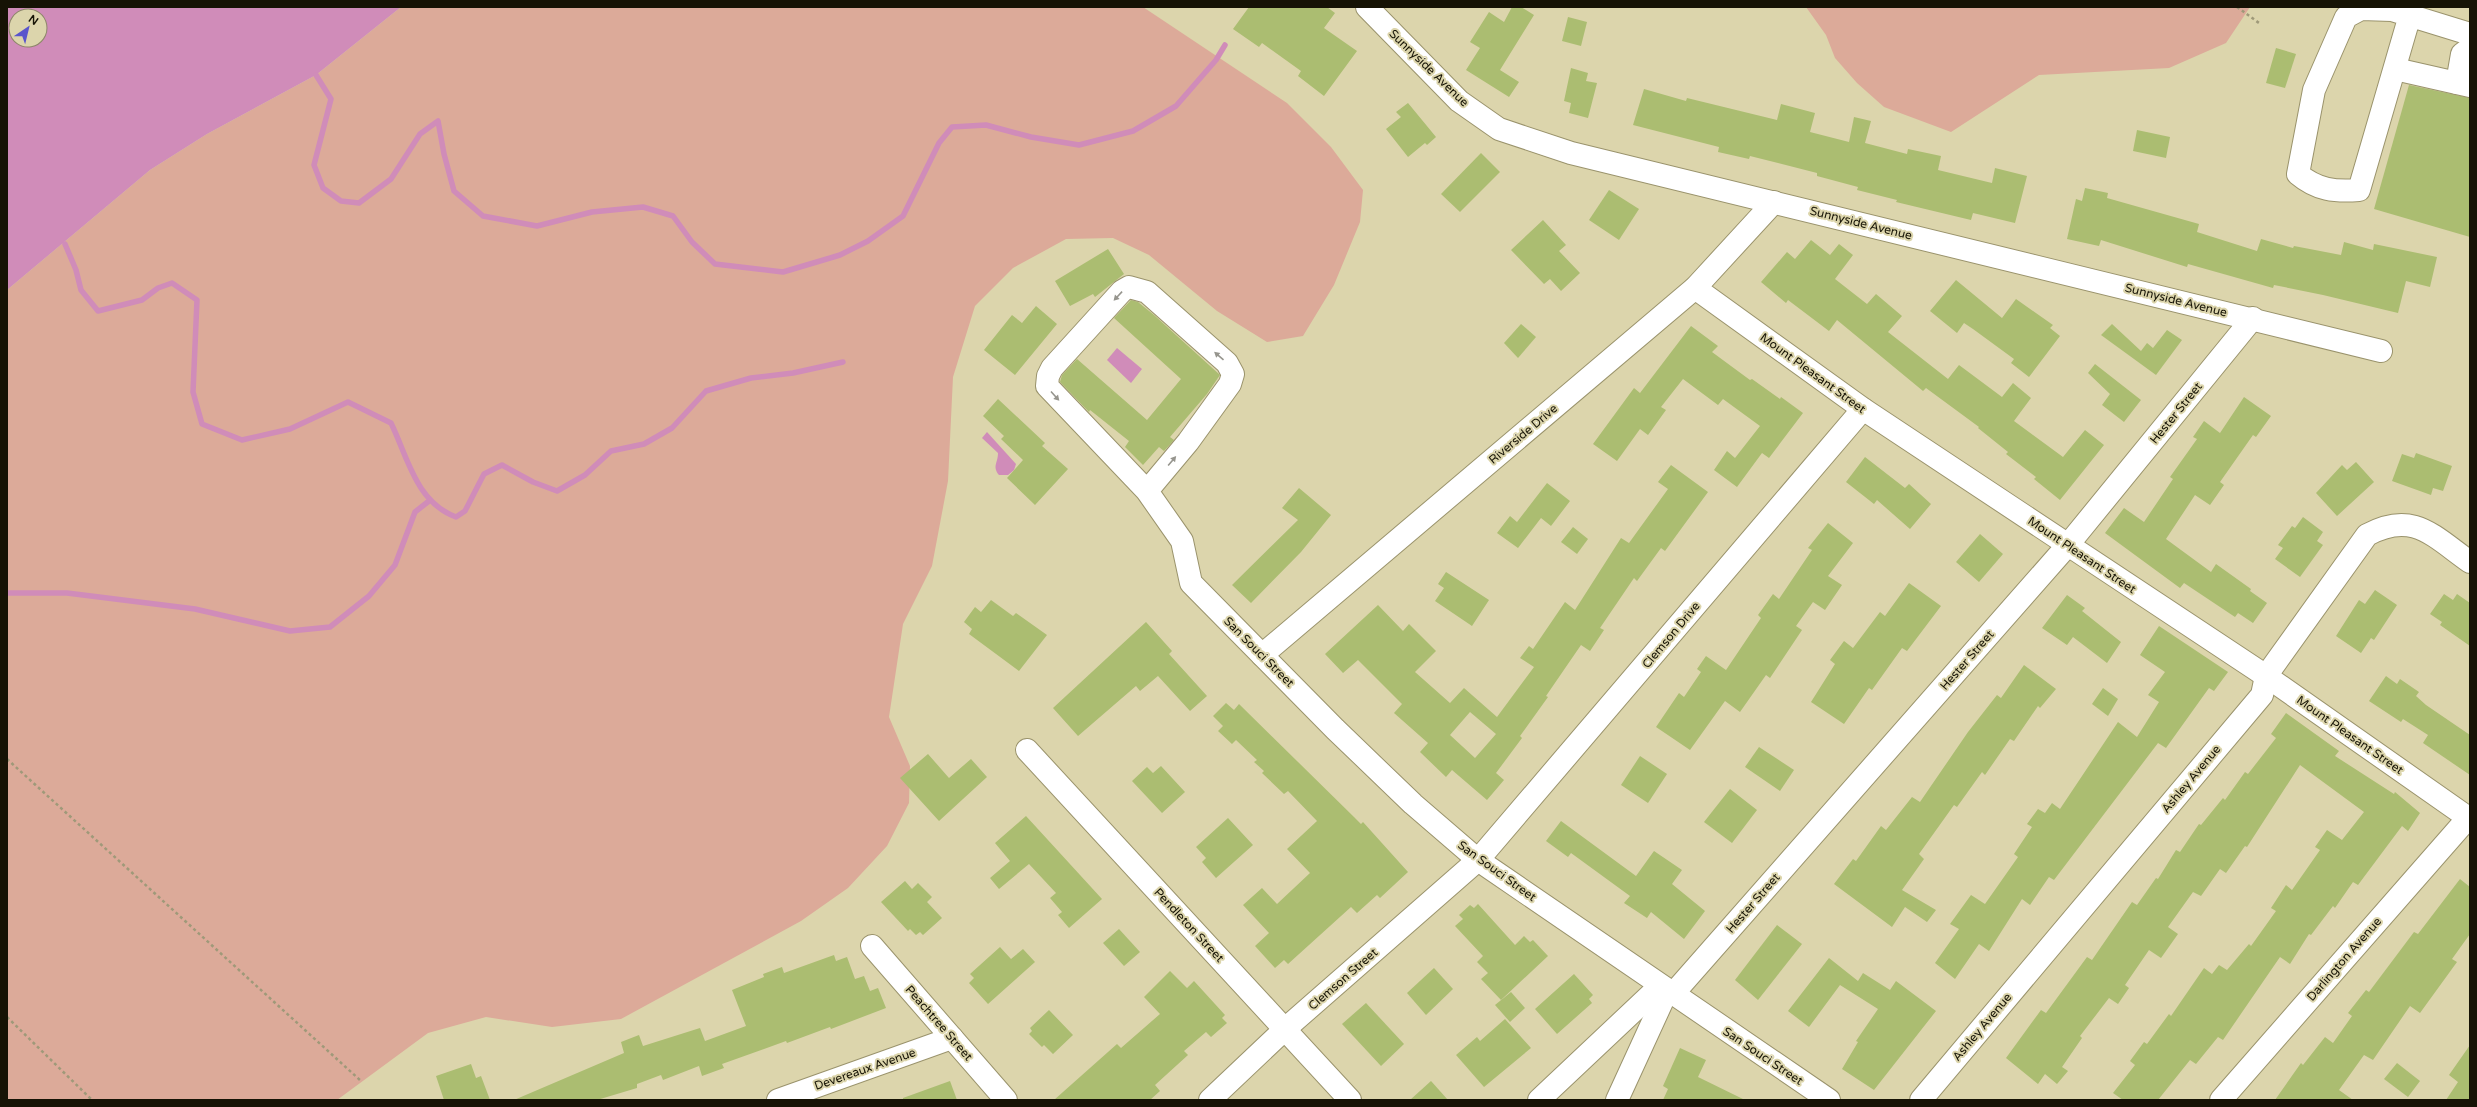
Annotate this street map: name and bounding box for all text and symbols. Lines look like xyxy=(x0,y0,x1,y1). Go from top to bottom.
north arrow xyxy=(8,8,48,48)
text: N xyxy=(26,12,41,28)
street label: Sunnyside Avenue xyxy=(1386,27,1472,110)
street label: Sunnyside Avenue xyxy=(1808,204,1914,243)
street label: Sunnyside Avenue xyxy=(2123,281,2229,320)
one-way arrow xyxy=(1113,291,1122,301)
street label: Mount Pleasant Street xyxy=(1757,330,1869,416)
one-way arrow xyxy=(1214,351,1224,360)
street label: Hester Street xyxy=(2147,379,2205,446)
one-way arrow xyxy=(1051,391,1060,401)
street label: Riverside Drive xyxy=(1486,401,1560,467)
one-way arrow xyxy=(1167,455,1176,466)
street label: Mount Pleasant Street xyxy=(2025,514,2139,597)
street label: Clemson Drive xyxy=(1639,599,1703,671)
street label: San Souci Street xyxy=(1221,614,1297,690)
street label: Hester Street xyxy=(1937,627,1997,693)
street label: Mount Pleasant Street xyxy=(2294,693,2406,777)
street label: Ashley Avenue xyxy=(2159,742,2224,816)
street label: San Souci Street xyxy=(1455,838,1539,904)
street label: Hester Street xyxy=(1723,870,1783,936)
street label: Pendleton Street xyxy=(1151,885,1227,965)
street label: Darlington Avenue xyxy=(2304,914,2384,1004)
street label: Clemson Street xyxy=(1306,945,1381,1013)
street label: Peachtree Street xyxy=(903,983,976,1064)
street label: Ashley Avenue xyxy=(1950,990,2015,1064)
street label: San Souci Street xyxy=(1720,1024,1806,1088)
street label: Devereaux Avenue xyxy=(813,1045,918,1093)

